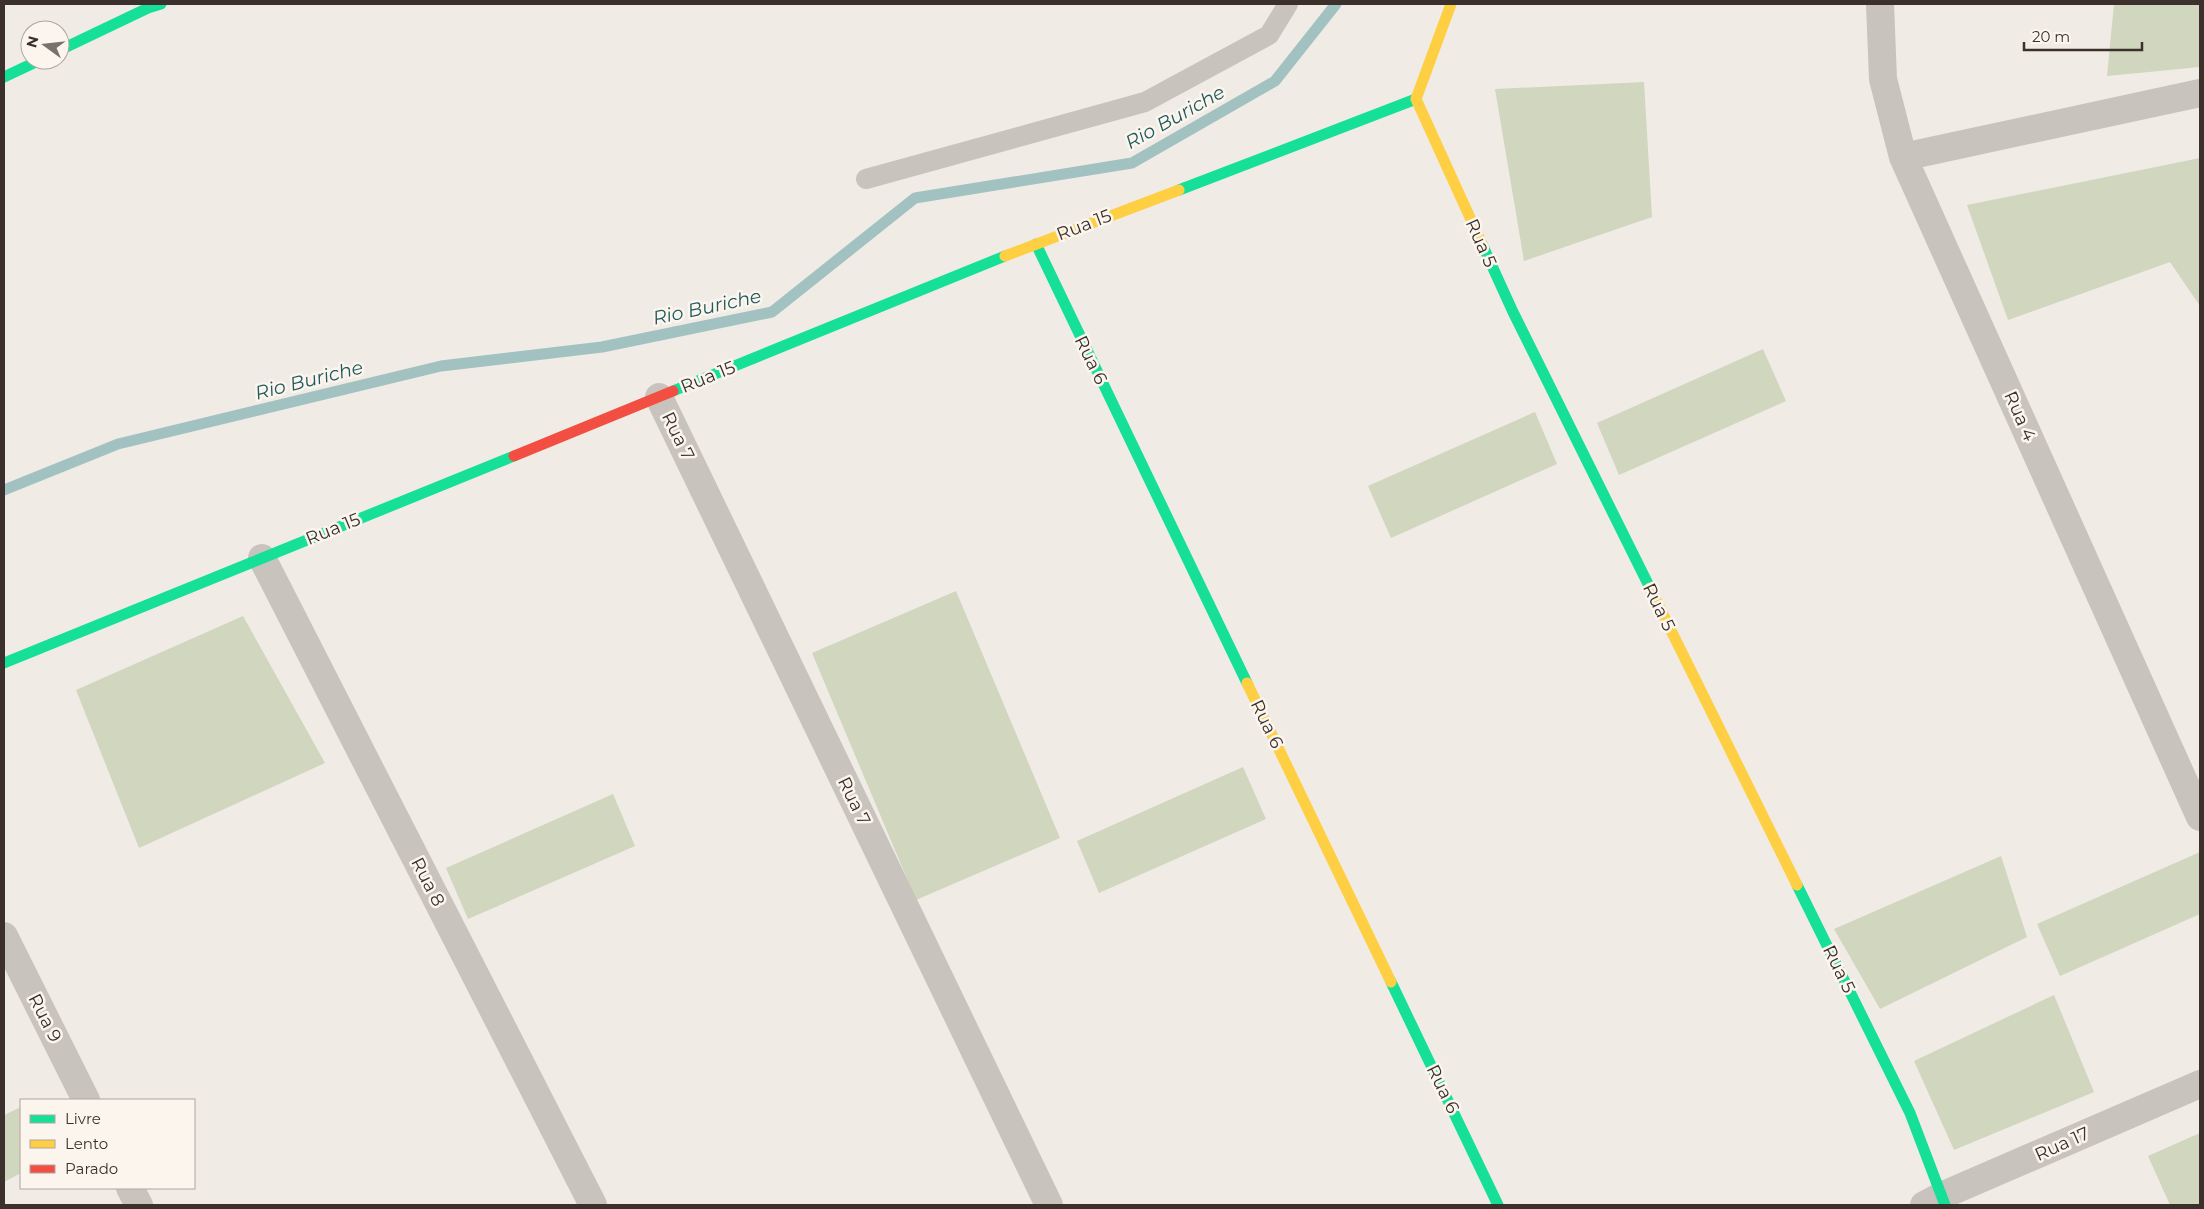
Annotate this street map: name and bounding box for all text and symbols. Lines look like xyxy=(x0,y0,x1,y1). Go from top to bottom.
north arrow xyxy=(20,20,70,70)
scale bar xyxy=(2024,20,2142,52)
text: 20 m xyxy=(2032,27,2070,46)
text: N xyxy=(22,34,43,49)
water label: Rio Buriche xyxy=(1121,80,1229,154)
street label: Rua 15 xyxy=(1053,204,1115,246)
street label: Rua 5 xyxy=(1461,215,1501,271)
water label: Rio Buriche xyxy=(651,284,763,330)
street label: Rua 6 xyxy=(1070,332,1112,388)
water label: Rio Buriche xyxy=(253,355,365,405)
street label: Rua 15 xyxy=(677,356,739,398)
street label: Rua 4 xyxy=(1999,388,2041,444)
street label: Rua 7 xyxy=(657,408,699,464)
street label: Rua 15 xyxy=(302,508,364,550)
street label: Rua 5 xyxy=(1638,579,1680,635)
street label: Rua 6 xyxy=(1246,696,1288,752)
street label: Rua 7 xyxy=(833,773,875,829)
street label: Rua 8 xyxy=(406,854,450,910)
street label: Rua 5 xyxy=(1818,941,1860,997)
street label: Rua 9 xyxy=(24,990,66,1046)
street label: Rua 6 xyxy=(1422,1061,1464,1117)
legend xyxy=(20,1099,195,1189)
text: Livre xyxy=(65,1109,101,1128)
street label: Rua 17 xyxy=(2031,1122,2093,1166)
text: Lento xyxy=(65,1134,108,1153)
text: Parado xyxy=(65,1159,118,1178)

